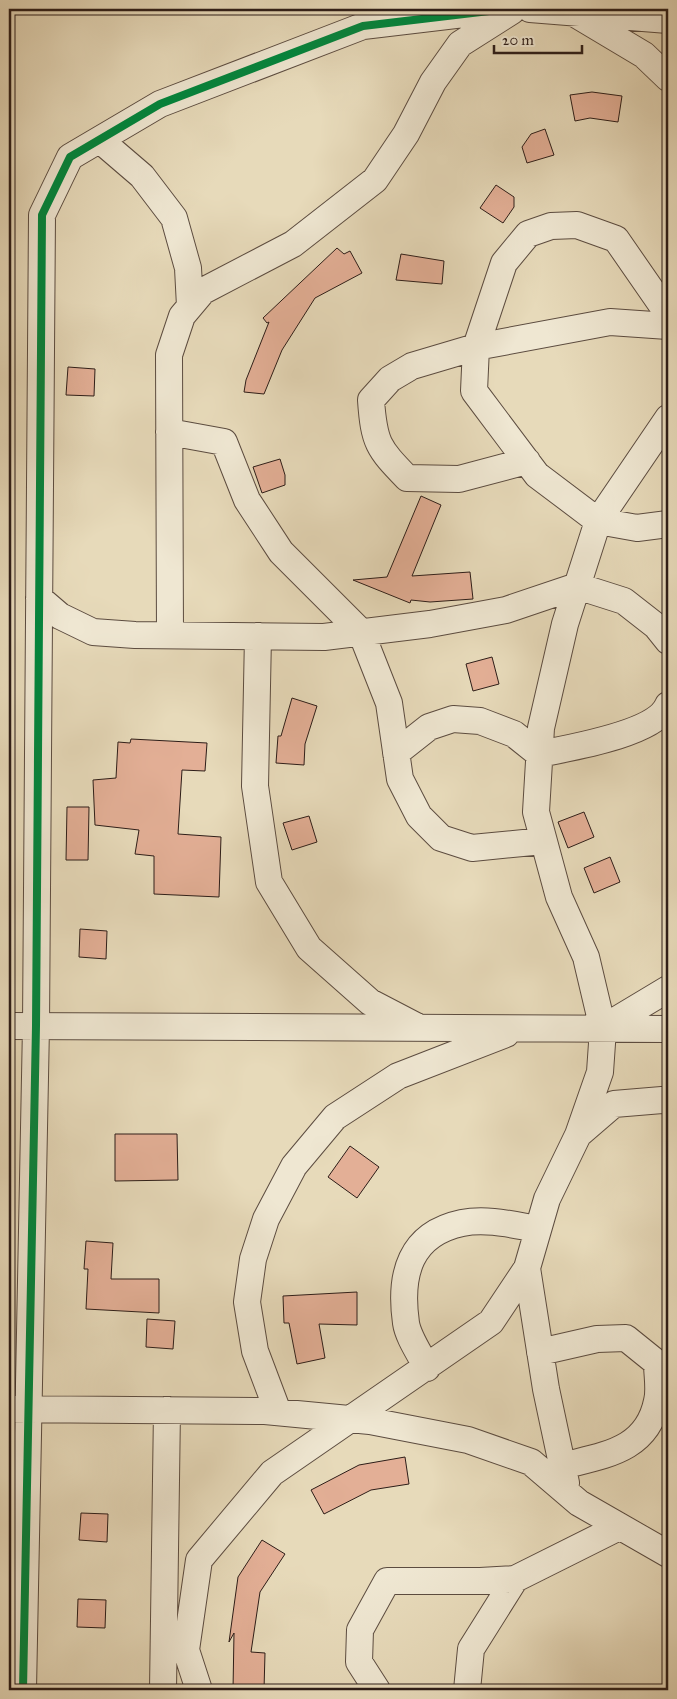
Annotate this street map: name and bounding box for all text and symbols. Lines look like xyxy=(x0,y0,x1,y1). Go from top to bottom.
scale bar xyxy=(494,22,582,54)
text: 20 m xyxy=(502,31,534,49)

